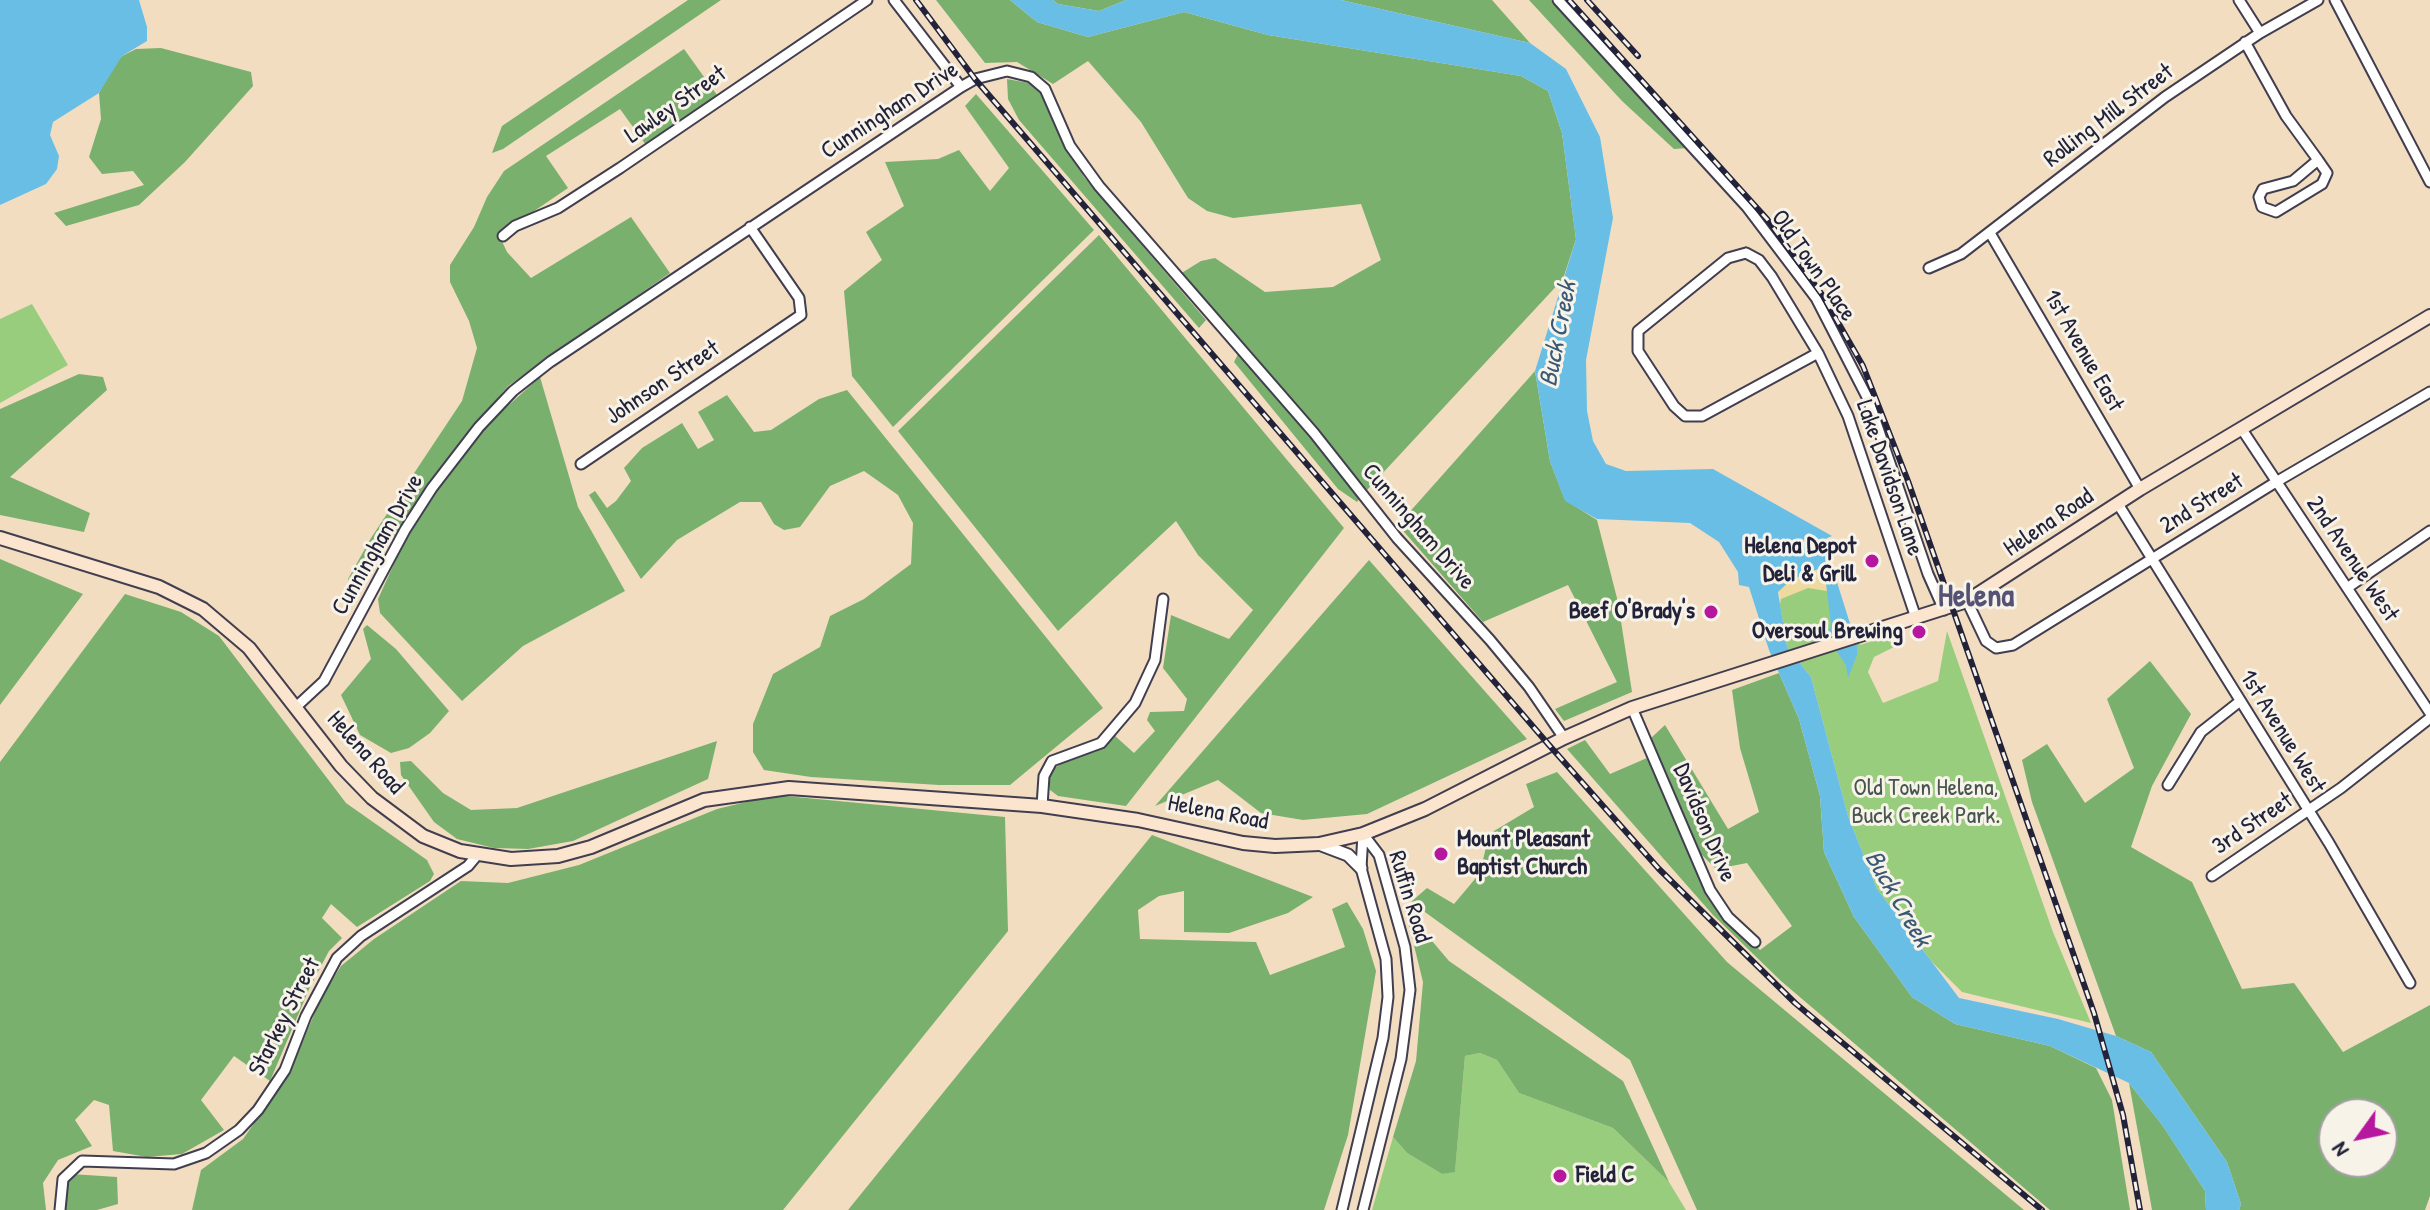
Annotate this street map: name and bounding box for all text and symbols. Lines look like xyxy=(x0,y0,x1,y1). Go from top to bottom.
street label: Cunningham Drive xyxy=(816,56,964,166)
street label: Rolling Mill Street xyxy=(2039,58,2179,174)
street label: Lawley Street xyxy=(620,60,732,150)
street label: Old Town Place xyxy=(1764,205,1862,327)
water label: Buck Creek xyxy=(1534,279,1584,389)
street label: 1st Avenue East xyxy=(2037,285,2129,417)
street label: Johnson Street xyxy=(601,335,725,431)
street label: Lake Davidson Lane xyxy=(1849,396,1929,560)
street label: Cunningham Drive xyxy=(1355,458,1481,596)
street label: 2nd Street xyxy=(2155,467,2249,541)
street label: Cunningham Drive xyxy=(326,469,430,621)
street label: Helena Road xyxy=(1999,483,2099,563)
street label: 2nd Avenue West xyxy=(2299,491,2405,627)
place label: Helena Depot Deli & Grill xyxy=(1744,533,1856,589)
marker: Helena Depot Deli & Grill xyxy=(1863,552,1881,570)
district label: Helena xyxy=(1938,578,2014,616)
place label: Beef O'Brady's xyxy=(1569,598,1695,626)
marker: Beef O'Brady's xyxy=(1702,603,1720,621)
place label: Oversoul Brewing xyxy=(1752,618,1903,646)
marker: Oversoul Brewing xyxy=(1910,623,1928,641)
street label: 1st Avenue West xyxy=(2233,665,2331,799)
street label: Helena Road xyxy=(320,706,410,800)
street label: Davidson Drive xyxy=(1666,760,1742,886)
park label: Old Town Helena, Buck Creek Park. xyxy=(1852,775,2000,831)
street label: 3rd Street xyxy=(2207,787,2299,861)
street label: Helena Road xyxy=(1165,789,1271,837)
place label: Mount Pleasant Baptist Church xyxy=(1457,826,1590,882)
marker: Mount Pleasant Baptist Church xyxy=(1432,845,1450,863)
water label: Buck Creek xyxy=(1857,845,1937,953)
street label: Ruffin Road xyxy=(1381,848,1437,946)
street label: Starkey Street xyxy=(243,953,327,1081)
north arrow xyxy=(2318,1098,2398,1178)
text: N xyxy=(2324,1137,2355,1163)
place label: Field C xyxy=(1576,1162,1634,1190)
marker: Field C xyxy=(1551,1167,1569,1185)

